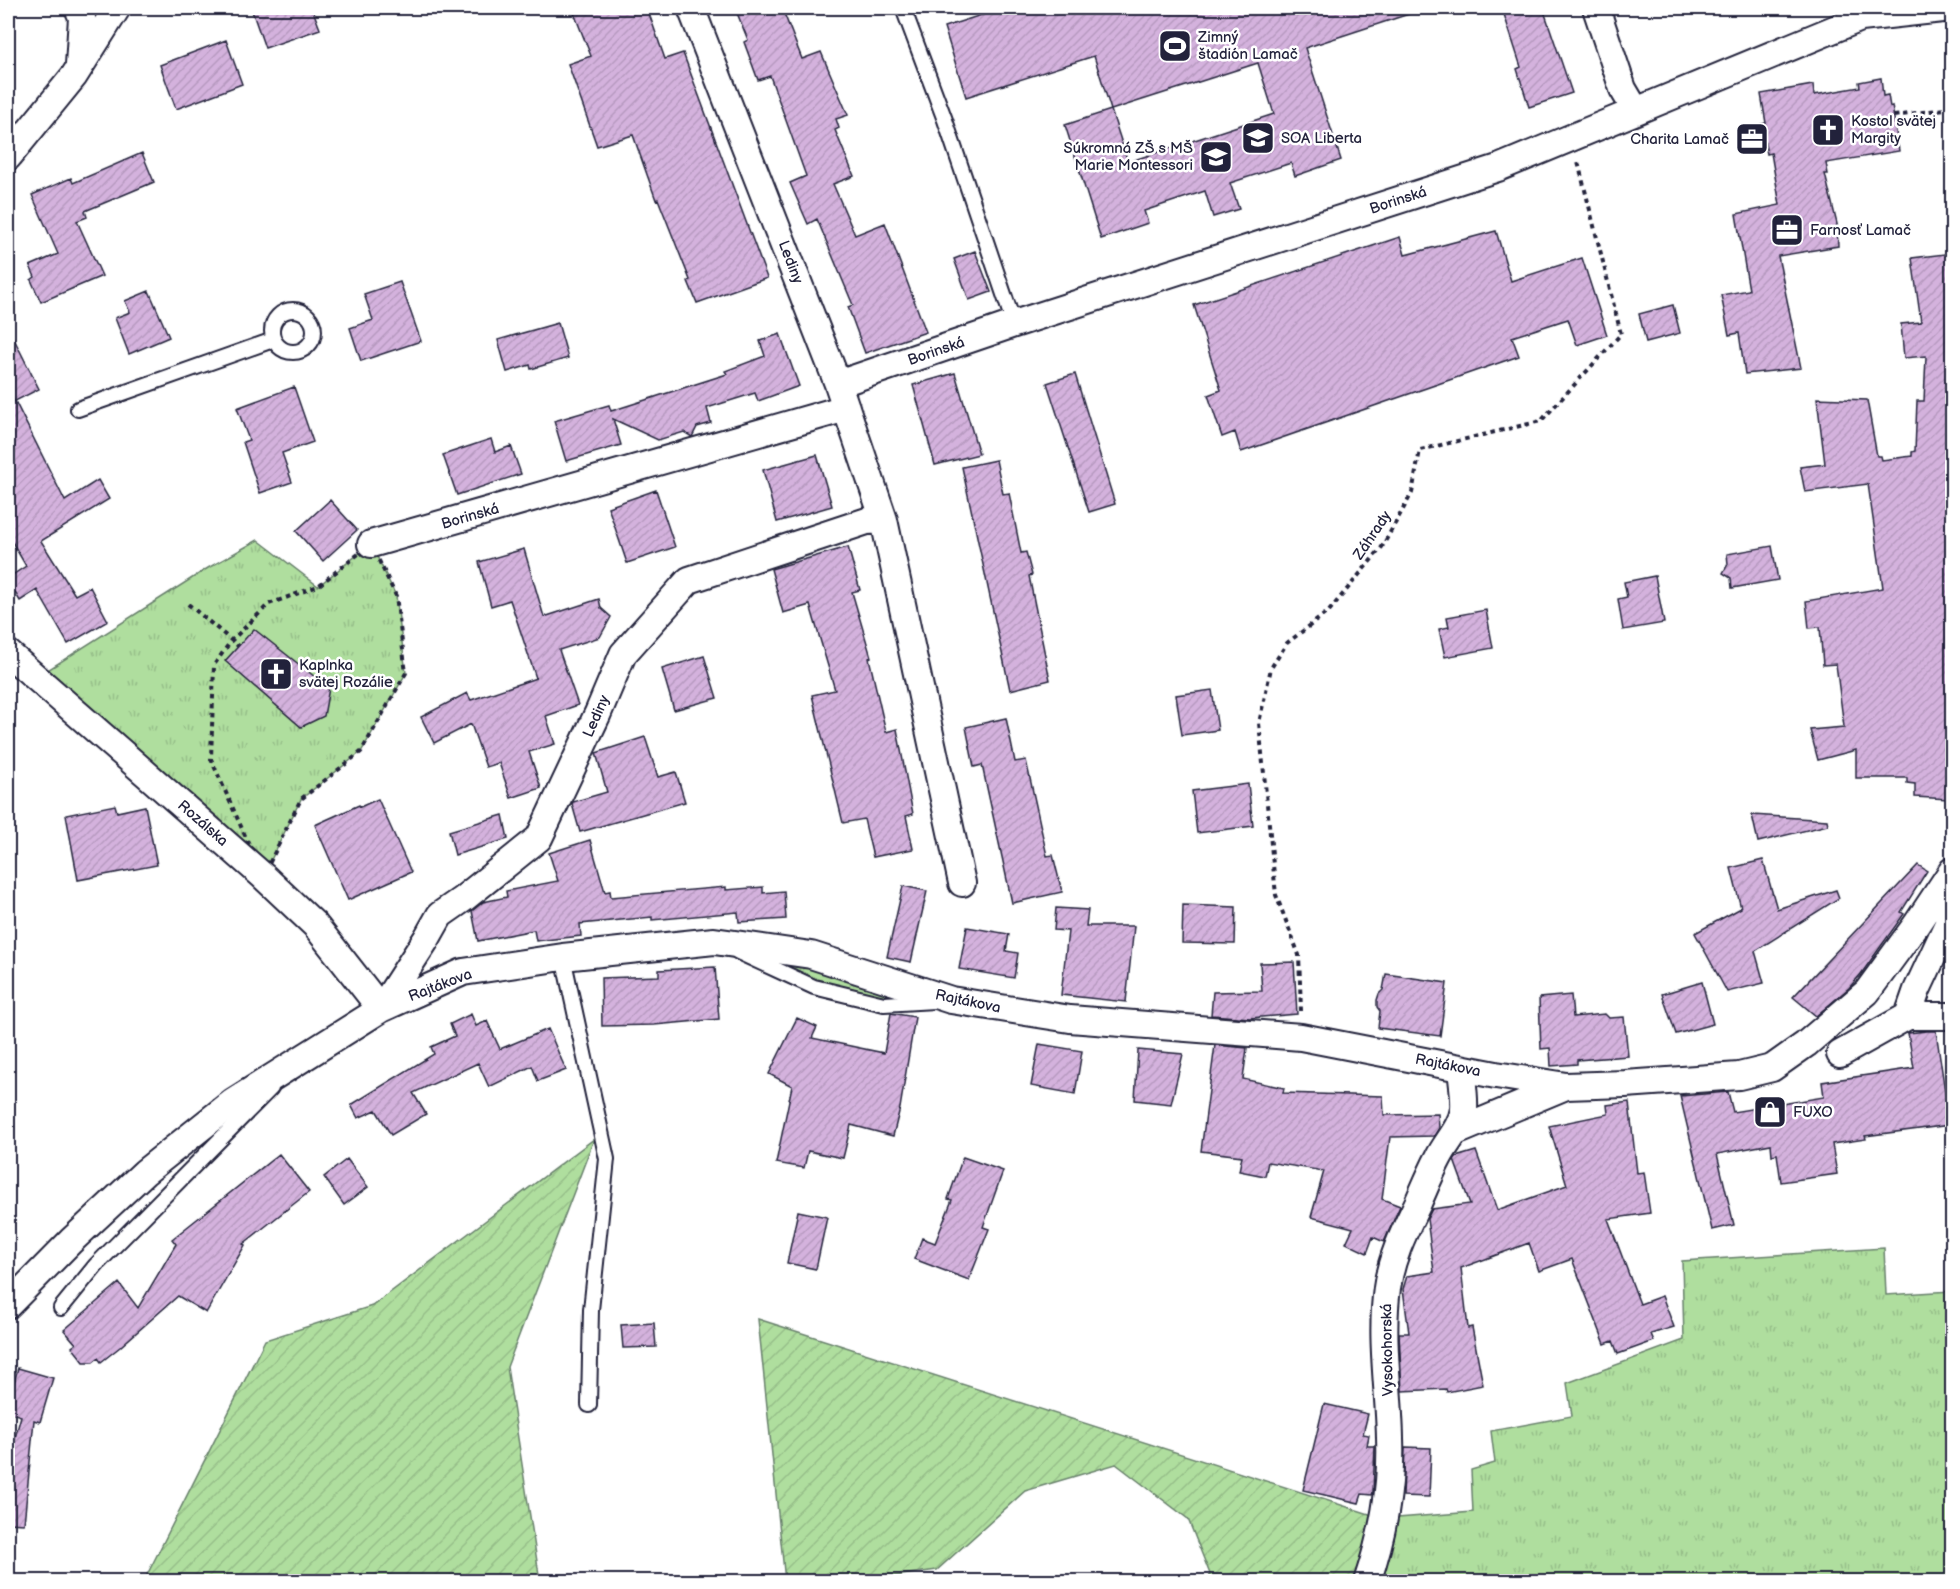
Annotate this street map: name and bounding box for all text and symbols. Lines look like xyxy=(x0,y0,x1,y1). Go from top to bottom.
sports icon: Zimný štadión Lamač xyxy=(1157,28,1193,64)
place label: Zimný štadión Lamač xyxy=(1197,28,1298,64)
church icon: Kostol svätej Margity xyxy=(1810,112,1846,148)
place label: Kostol svätej Margity xyxy=(1851,112,1936,148)
school or university icon: SOA Liberta xyxy=(1240,120,1276,156)
office icon: Charita Lamač xyxy=(1734,121,1770,157)
place label: SOA Liberta xyxy=(1281,129,1362,148)
place label: Charita Lamač xyxy=(1630,130,1729,149)
place label: Súkromná ZŠ s MŠ Marie Montessori xyxy=(1064,139,1193,175)
school or university icon: Súkromná ZŠ s MŠ Marie Montessori xyxy=(1198,139,1234,175)
street label: Borinská xyxy=(1367,182,1429,219)
office icon: Farnosť Lamač xyxy=(1769,212,1805,248)
place label: Farnosť Lamač xyxy=(1810,221,1911,240)
street label: Lediny xyxy=(774,238,807,287)
street label: Borinská xyxy=(905,333,967,370)
street label: Borinská xyxy=(439,499,501,534)
street label: Záhrady xyxy=(1349,507,1396,564)
church icon: Kaplnka svätej Rozálie xyxy=(258,656,294,692)
place label: Kaplnka svätej Rozálie xyxy=(299,656,393,692)
street label: Lediny xyxy=(579,692,614,740)
street label: Rozálska xyxy=(173,796,232,851)
street label: Rajtákova xyxy=(406,965,475,1006)
street label: Rajtákova xyxy=(933,985,1002,1018)
street label: Rajtákova xyxy=(1413,1050,1482,1081)
shop icon: FUXO xyxy=(1752,1094,1788,1130)
place label: FUXO xyxy=(1793,1103,1833,1122)
street label: Vysokohorská xyxy=(1377,1303,1398,1397)

